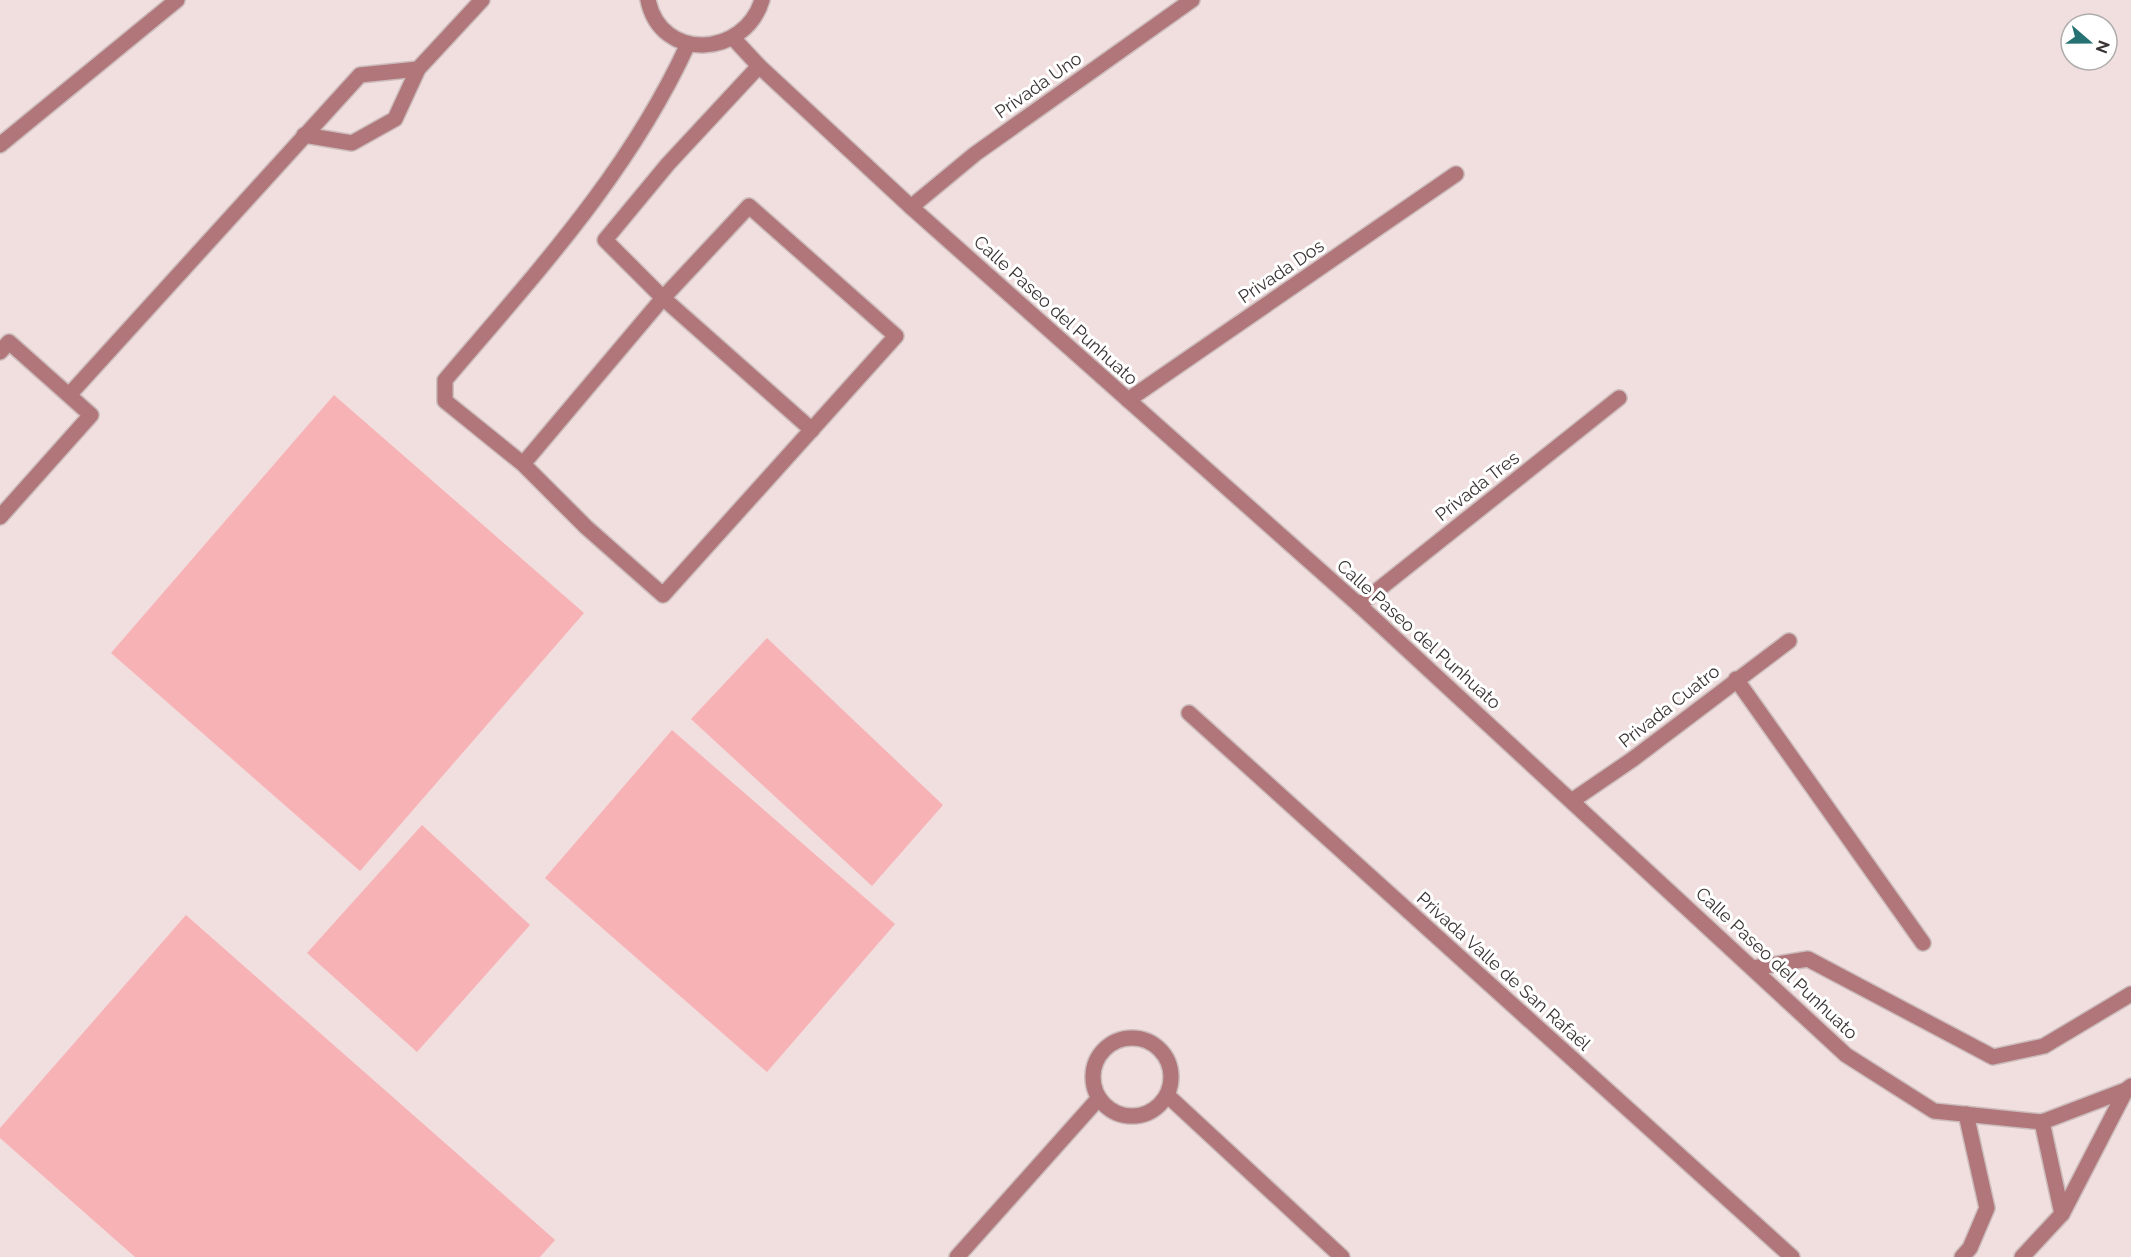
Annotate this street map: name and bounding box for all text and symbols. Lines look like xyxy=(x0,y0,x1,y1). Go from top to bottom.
north arrow xyxy=(2059,12,2119,72)
text: N xyxy=(2092,38,2114,56)
street label: Privada Uno xyxy=(991,47,1086,123)
street label: Calle Paseo del Punhuato xyxy=(970,231,1142,389)
street label: Privada Dos xyxy=(1234,235,1328,307)
street label: Privada Tres xyxy=(1431,447,1523,525)
street label: Calle Paseo del Punhuato xyxy=(1333,555,1505,713)
street label: Privada Cuatro xyxy=(1615,660,1724,752)
street label: Calle Paseo del Punhuato xyxy=(1692,883,1862,1044)
street label: Privada Valle de San Rafaél xyxy=(1413,887,1595,1055)

